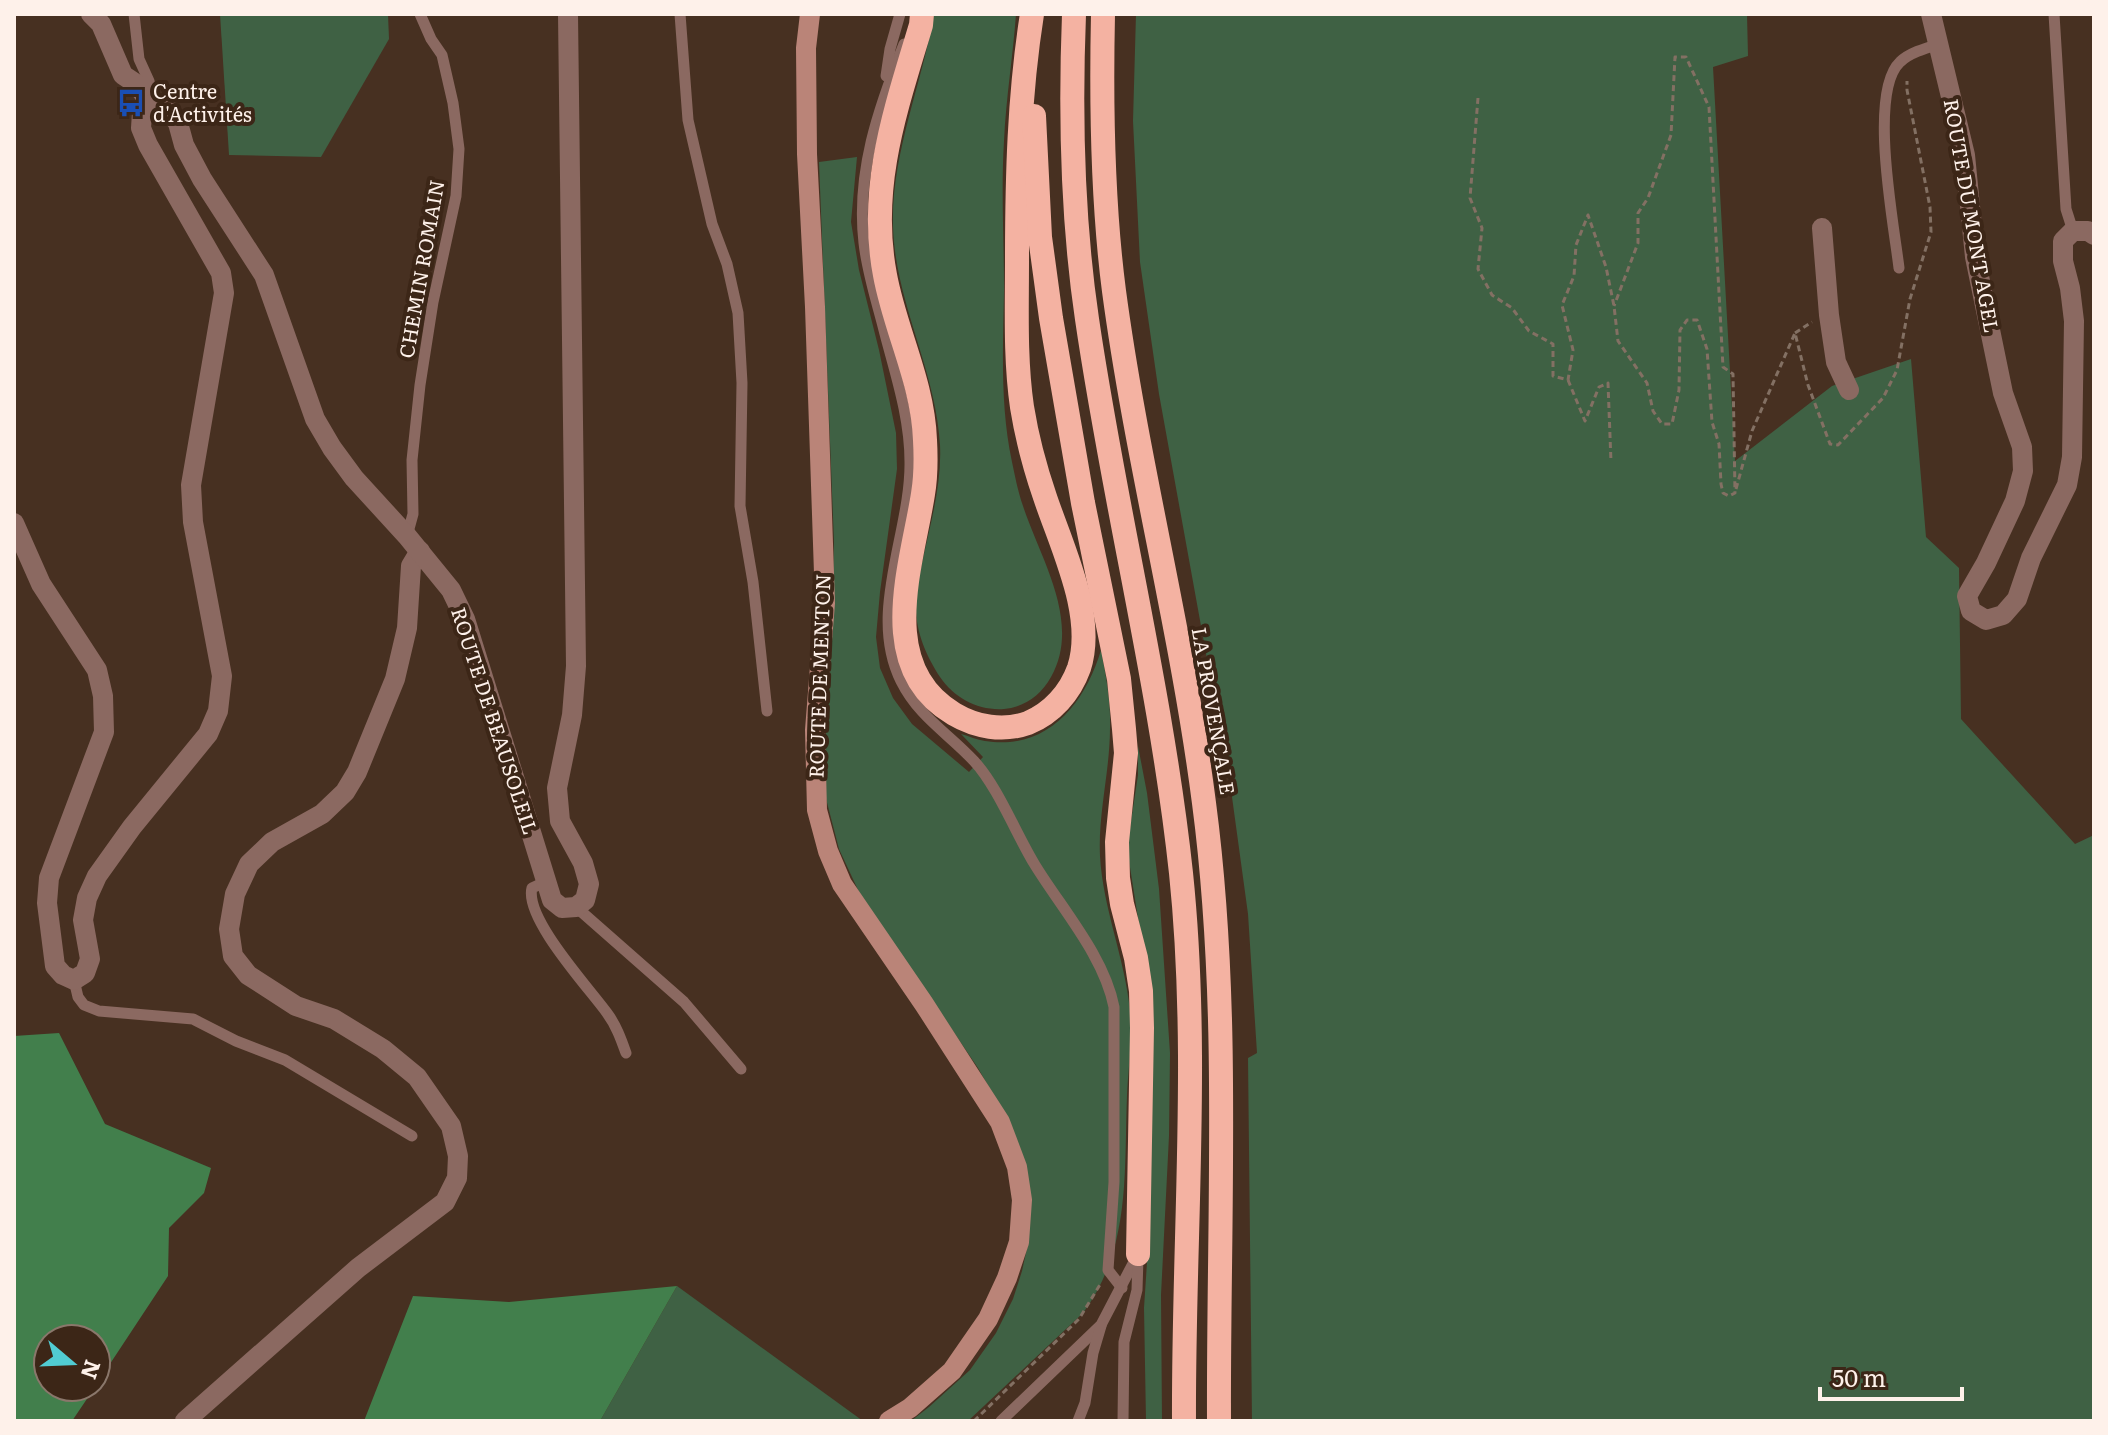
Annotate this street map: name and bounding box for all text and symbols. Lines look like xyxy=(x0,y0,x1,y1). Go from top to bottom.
place label: Centre d'Activités xyxy=(153,75,252,128)
bus stop icon: Centre d'Activités xyxy=(116,88,146,118)
street label: ROUTE DU MONT AGEL xyxy=(1938,96,2008,335)
street label: CHEMIN ROMAIN xyxy=(390,177,450,360)
street label: ROUTE DE MENTON xyxy=(799,573,837,779)
street label: ROUTE DE BEAUSOLEIL xyxy=(445,603,547,838)
street label: LA PROVENÇALE xyxy=(1185,625,1244,797)
north arrow xyxy=(32,1323,112,1403)
scale bar xyxy=(1820,1351,1962,1401)
text: N xyxy=(74,1356,111,1384)
text: 50 m xyxy=(1832,1359,1886,1394)

